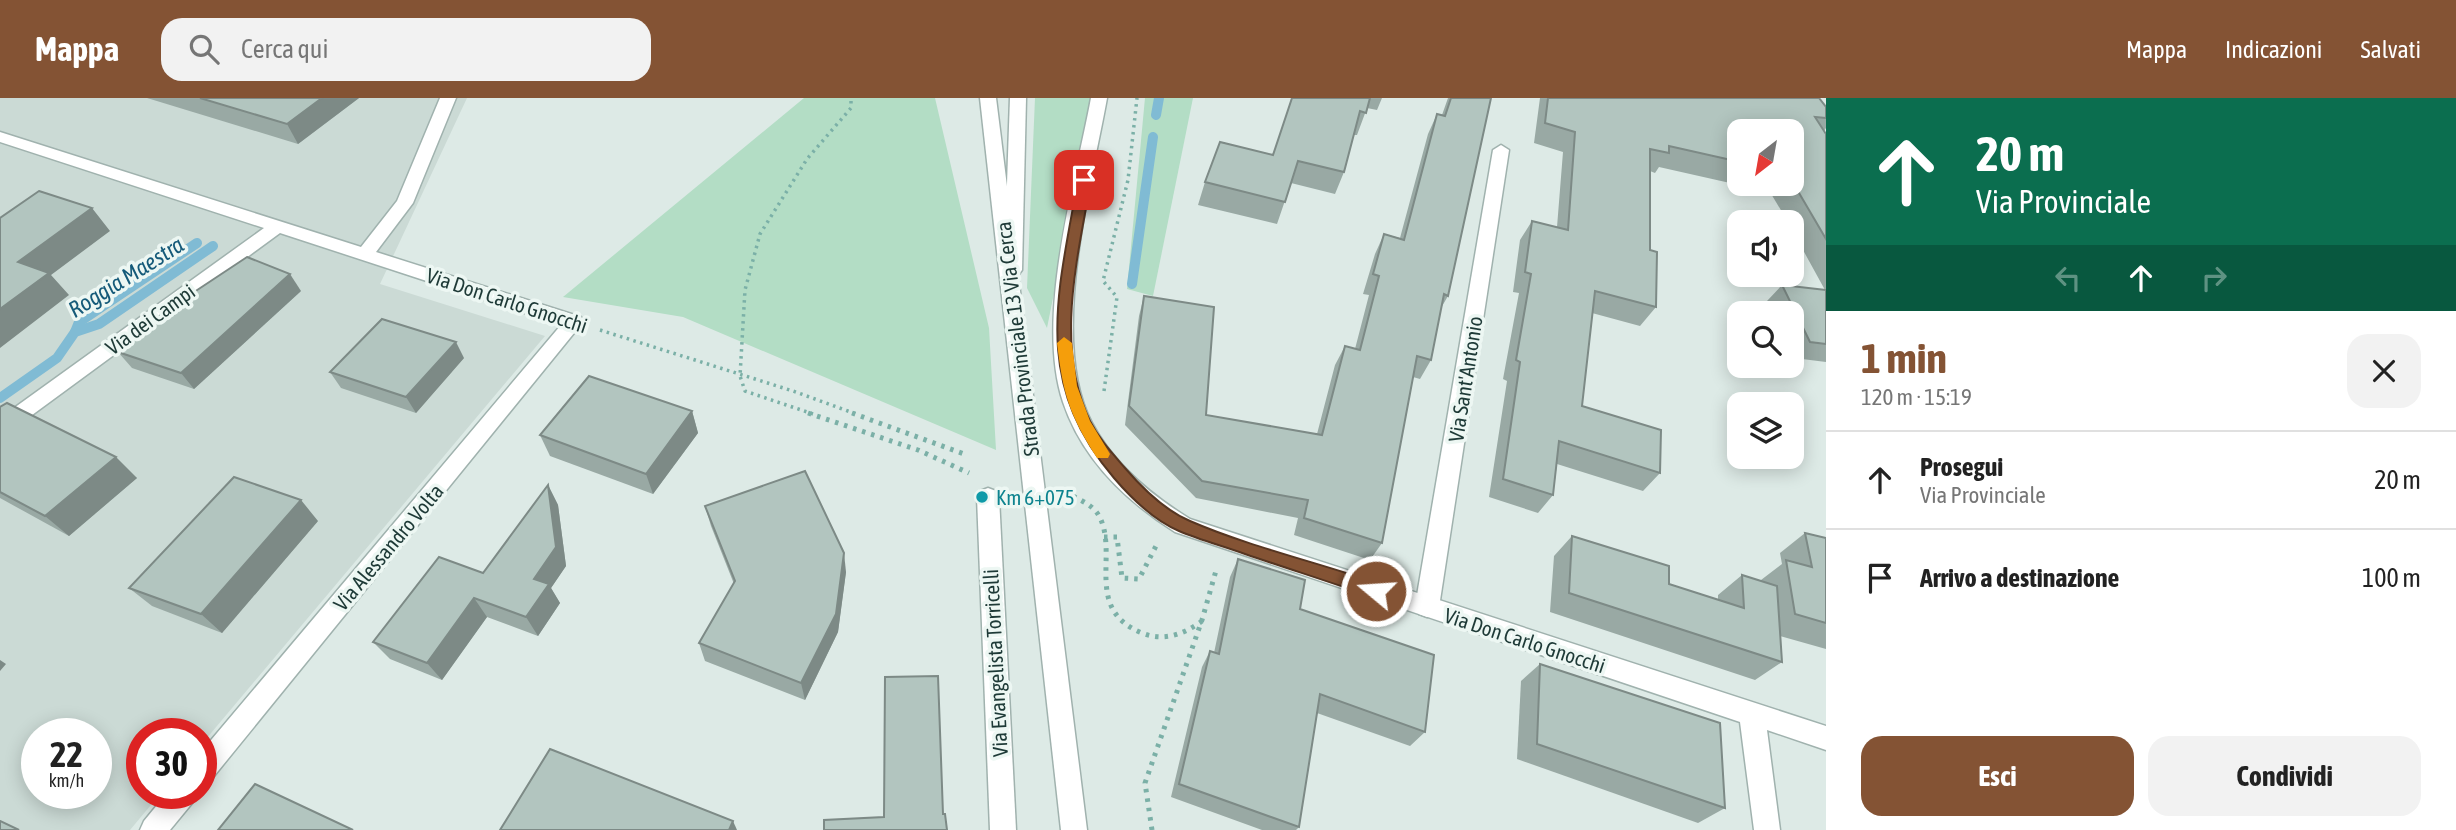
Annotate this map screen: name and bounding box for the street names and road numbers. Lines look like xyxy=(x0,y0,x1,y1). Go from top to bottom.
street label: Strada Provinciale 13 Via Cerca xyxy=(991,220,1043,458)
street label: Via Don Carlo Gnocchi xyxy=(424,263,590,337)
street label: Via dei Campi xyxy=(101,279,199,359)
street label: Via Sant'Antonio xyxy=(1443,314,1487,444)
street label: Via Alessandro Volta xyxy=(328,479,448,615)
street label: Via Evangelista Torricelli xyxy=(978,568,1012,758)
street label: Via Don Carlo Gnocchi xyxy=(1442,603,1608,677)

